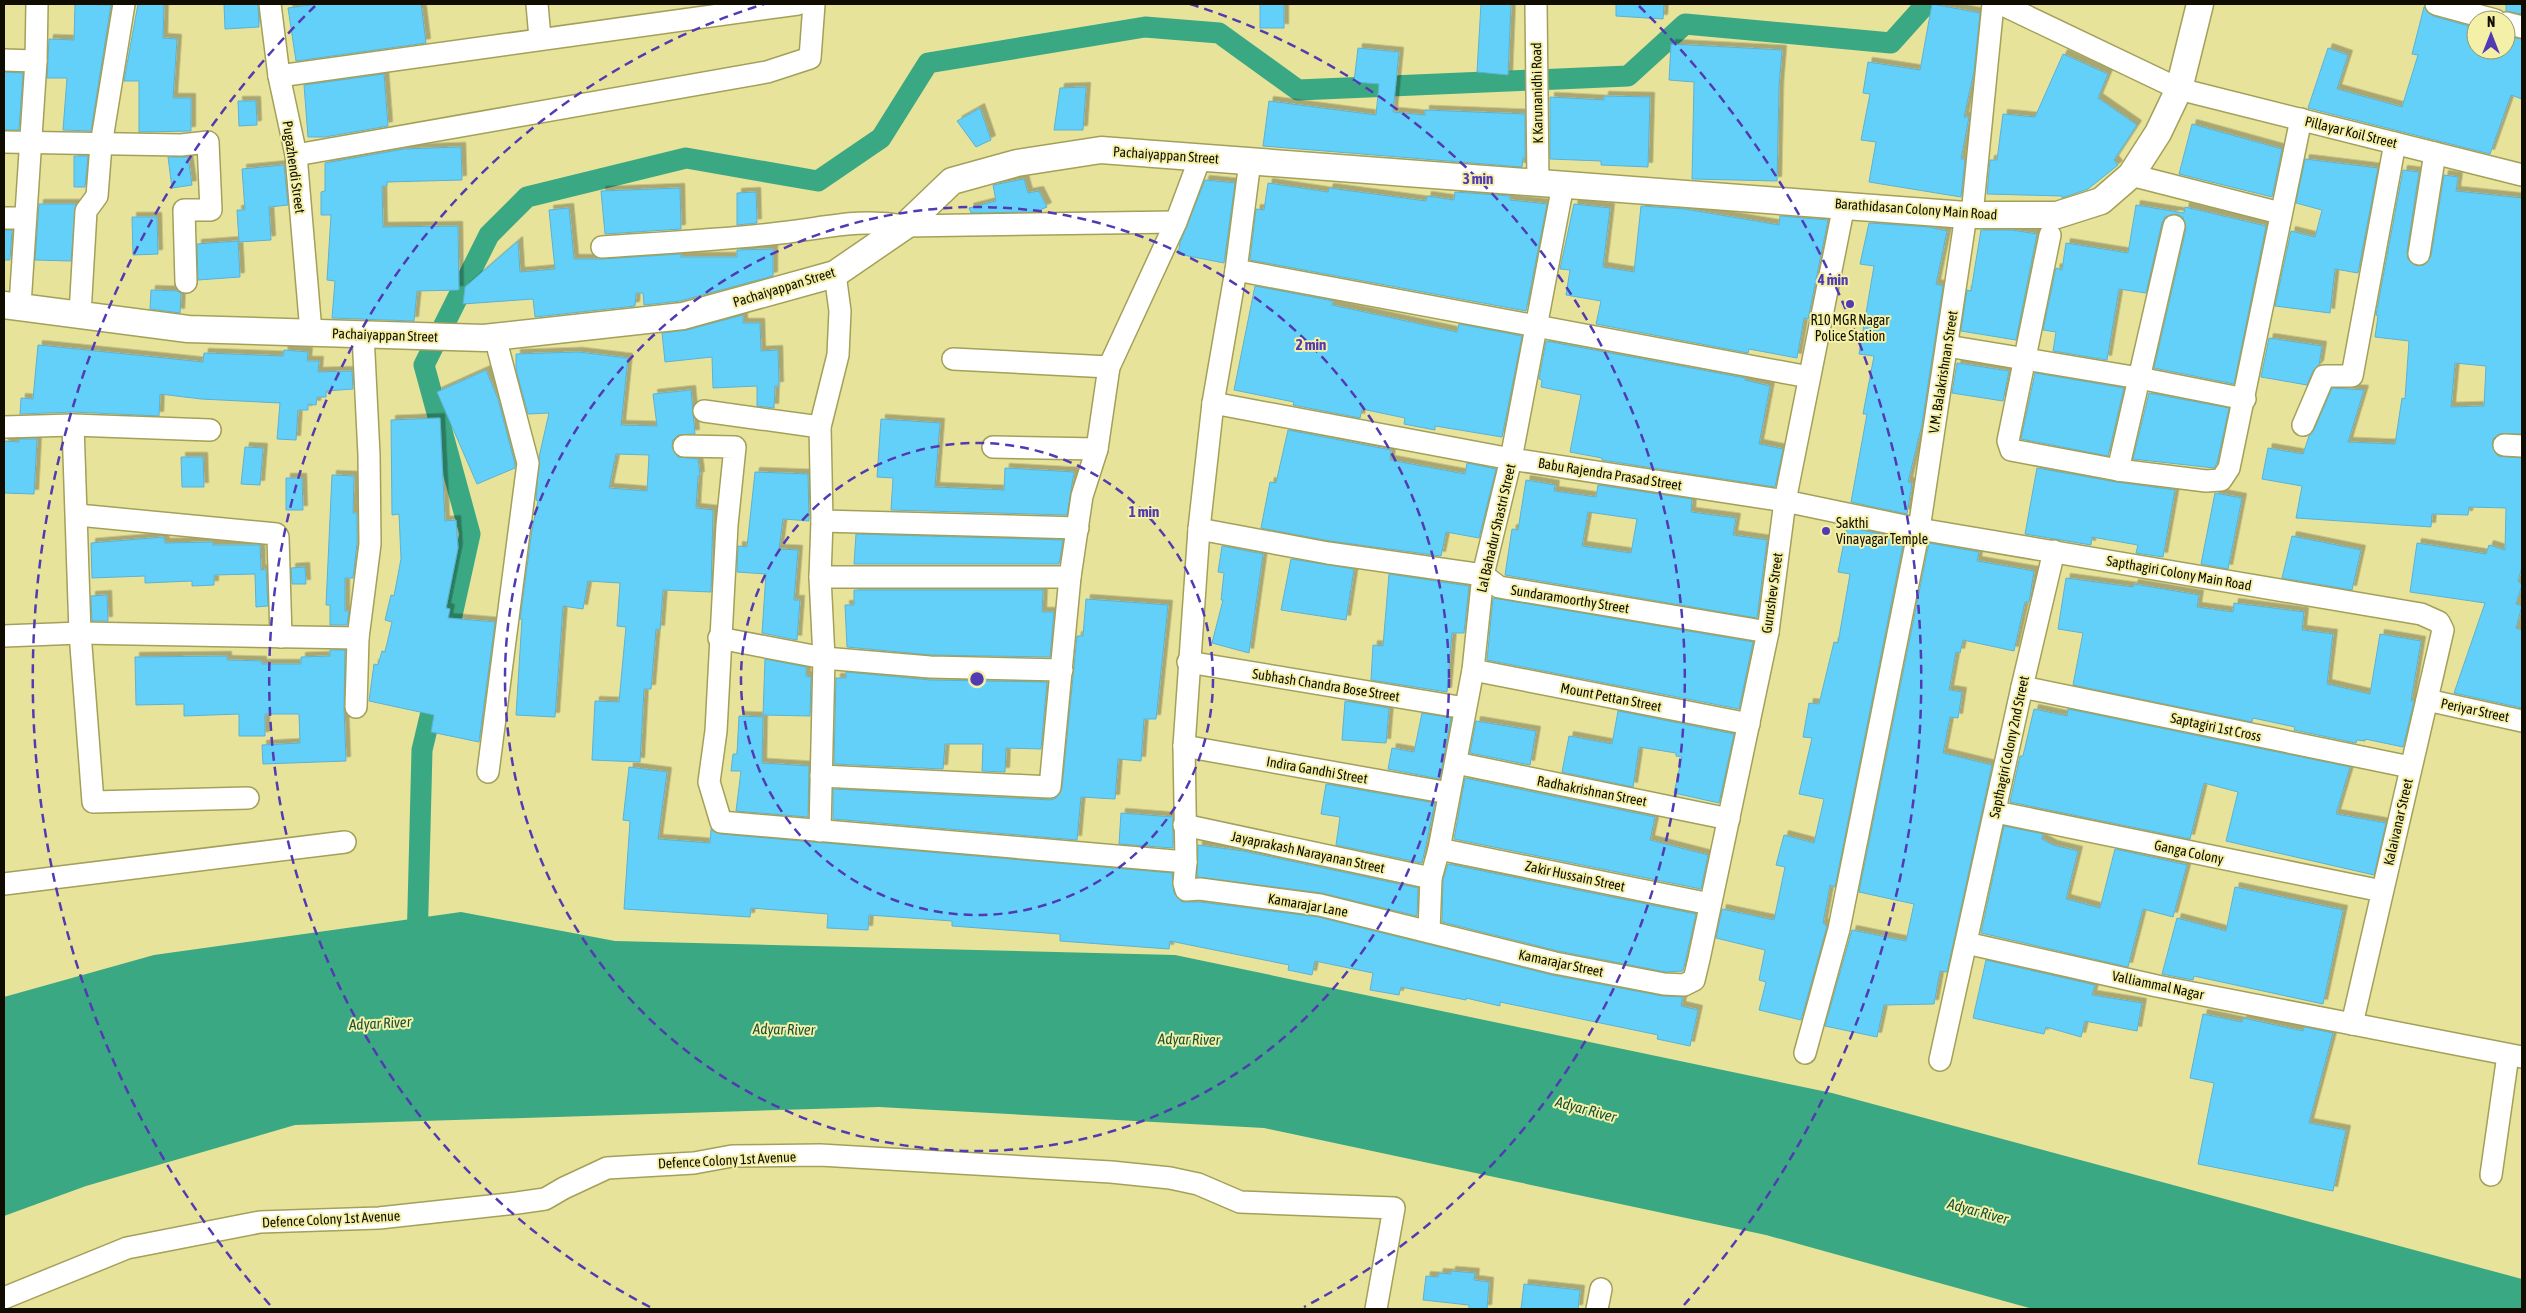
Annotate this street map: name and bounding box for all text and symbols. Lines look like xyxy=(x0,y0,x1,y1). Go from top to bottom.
north arrow xyxy=(2466,10,2516,60)
text: N xyxy=(2487,14,2495,30)
street label: K Karunanidhi Road xyxy=(1528,42,1546,144)
street label: Pillayar Koil Street xyxy=(2303,113,2399,151)
street label: Pugazhendi Street xyxy=(280,120,308,214)
street label: Pachaiyappan Street xyxy=(1113,143,1219,167)
text: 3 min xyxy=(1463,170,1493,187)
street label: Barathidasan Colony Main Road xyxy=(1834,195,1998,223)
street label: Pachaiyappan Street xyxy=(731,264,837,310)
text: 4 min xyxy=(1817,271,1848,288)
marker: R10 MGR Nagar Police Station xyxy=(1844,298,1856,310)
street label: V.M. Balakrishnan Street xyxy=(1925,310,1961,434)
place label: R10 MGR Nagar Police Station xyxy=(1811,312,1890,344)
street label: Pachaiyappan Street xyxy=(332,325,438,345)
text: 2 min xyxy=(1296,336,1326,353)
street label: Babu Rajendra Prasad Street xyxy=(1537,455,1683,493)
street label: Lal Bahadur Shastri Street xyxy=(1473,462,1519,594)
text: 1 min xyxy=(1129,503,1159,520)
place label: Sakthi Vinayagar Temple xyxy=(1836,515,1928,547)
marker: Sakthi Vinayagar Temple xyxy=(1820,525,1832,537)
street label: Gurushev Street xyxy=(1758,552,1786,634)
street label: Sapthagiri Colony Main Road xyxy=(2105,552,2253,594)
street label: Sundaramoorthy Street xyxy=(1510,582,1630,616)
street label: Subhash Chandra Bose Street xyxy=(1251,665,1401,705)
centre of rings xyxy=(968,670,986,688)
street label: Sapthagiri Colony 2nd Street xyxy=(1986,674,2032,820)
street label: Mount Pettan Street xyxy=(1559,679,1663,715)
street label: Periyar Street xyxy=(2439,695,2511,725)
street label: Saptagiri 1st Cross xyxy=(2169,710,2263,744)
street label: Indira Gandhi Street xyxy=(1265,753,1369,787)
street label: Radhakrishnan Street xyxy=(1536,773,1648,809)
street label: Kalaivanar Street xyxy=(2380,777,2416,867)
street label: Jayaprakash Narayanan Street xyxy=(1230,828,1386,876)
street label: Ganga Colony xyxy=(2153,837,2225,867)
street label: Zakir Hussain Street xyxy=(1524,858,1626,894)
street label: Kamarajar Lane xyxy=(1267,890,1349,920)
street label: Kamarajar Street xyxy=(1517,946,1605,980)
street label: Valliammal Nagar xyxy=(2111,967,2206,1003)
water label: Adyar River xyxy=(348,1013,412,1033)
water label: Adyar River xyxy=(752,1020,816,1038)
water label: Adyar River xyxy=(1157,1030,1221,1048)
water label: Adyar River xyxy=(1553,1092,1619,1125)
street label: Defence Colony 1st Avenue xyxy=(657,1148,797,1172)
water label: Adyar River xyxy=(1945,1194,2011,1227)
street label: Defence Colony 1st Avenue xyxy=(261,1207,401,1231)

